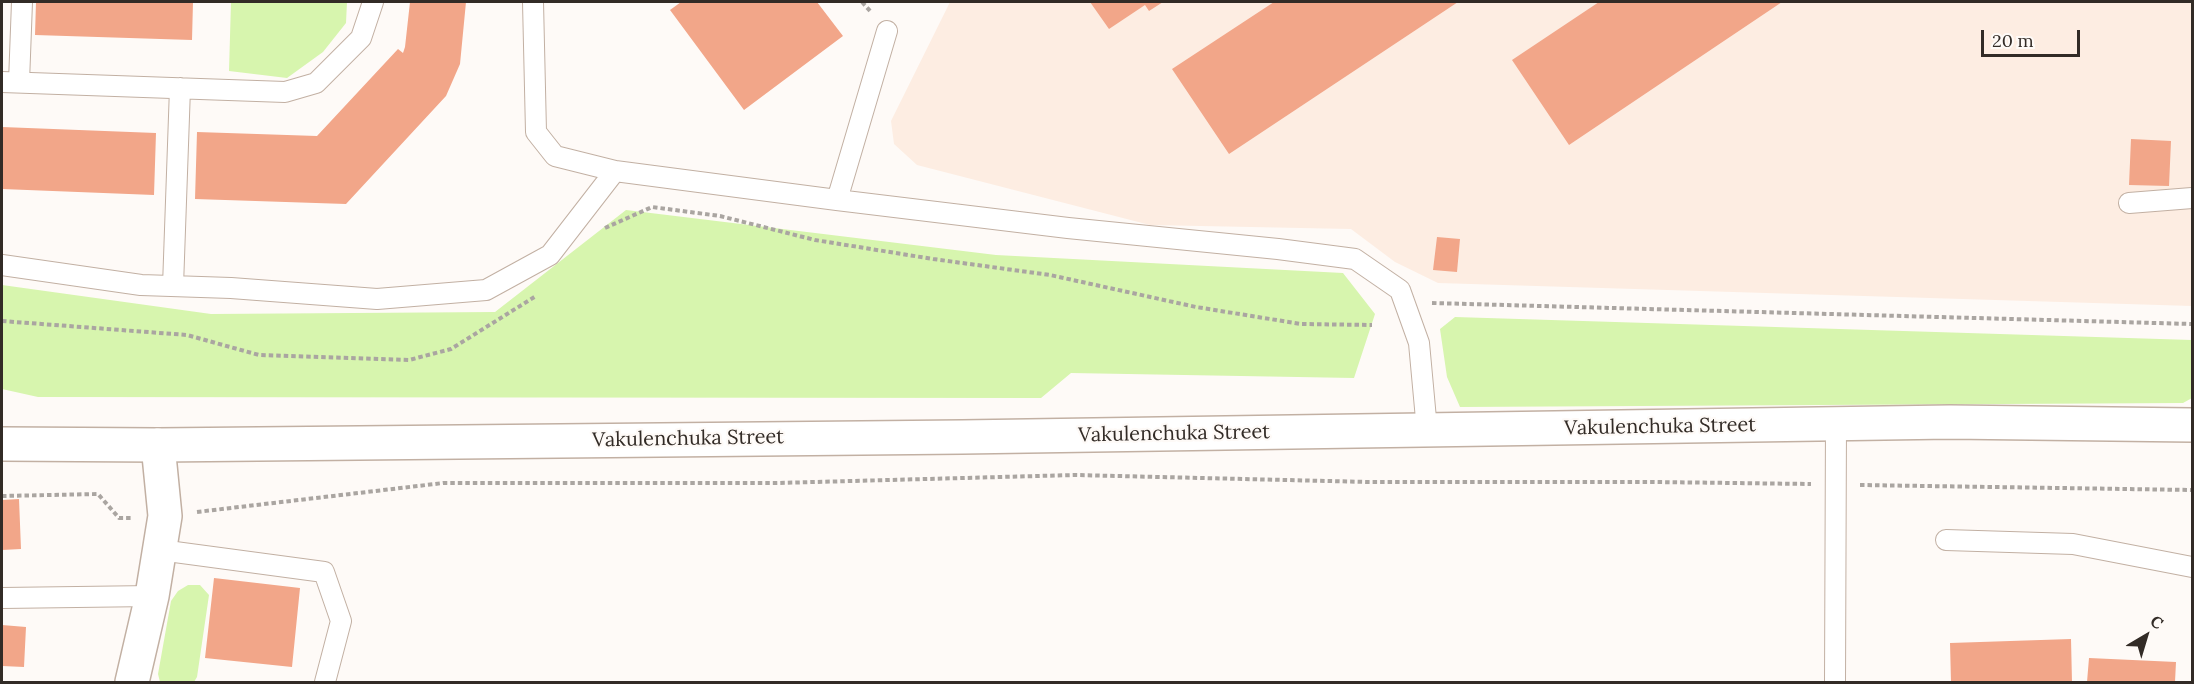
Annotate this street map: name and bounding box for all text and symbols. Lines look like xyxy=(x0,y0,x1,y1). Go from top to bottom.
scale bar xyxy=(1984,18,2083,56)
text: 20 m xyxy=(1992,29,2034,52)
street label: Vakulenchuka Street xyxy=(1564,413,1756,441)
street label: Vakulenchuka Street xyxy=(1078,420,1270,448)
street label: Vakulenchuka Street xyxy=(592,425,784,453)
north arrow xyxy=(2116,606,2176,666)
text: С xyxy=(2147,611,2168,633)

